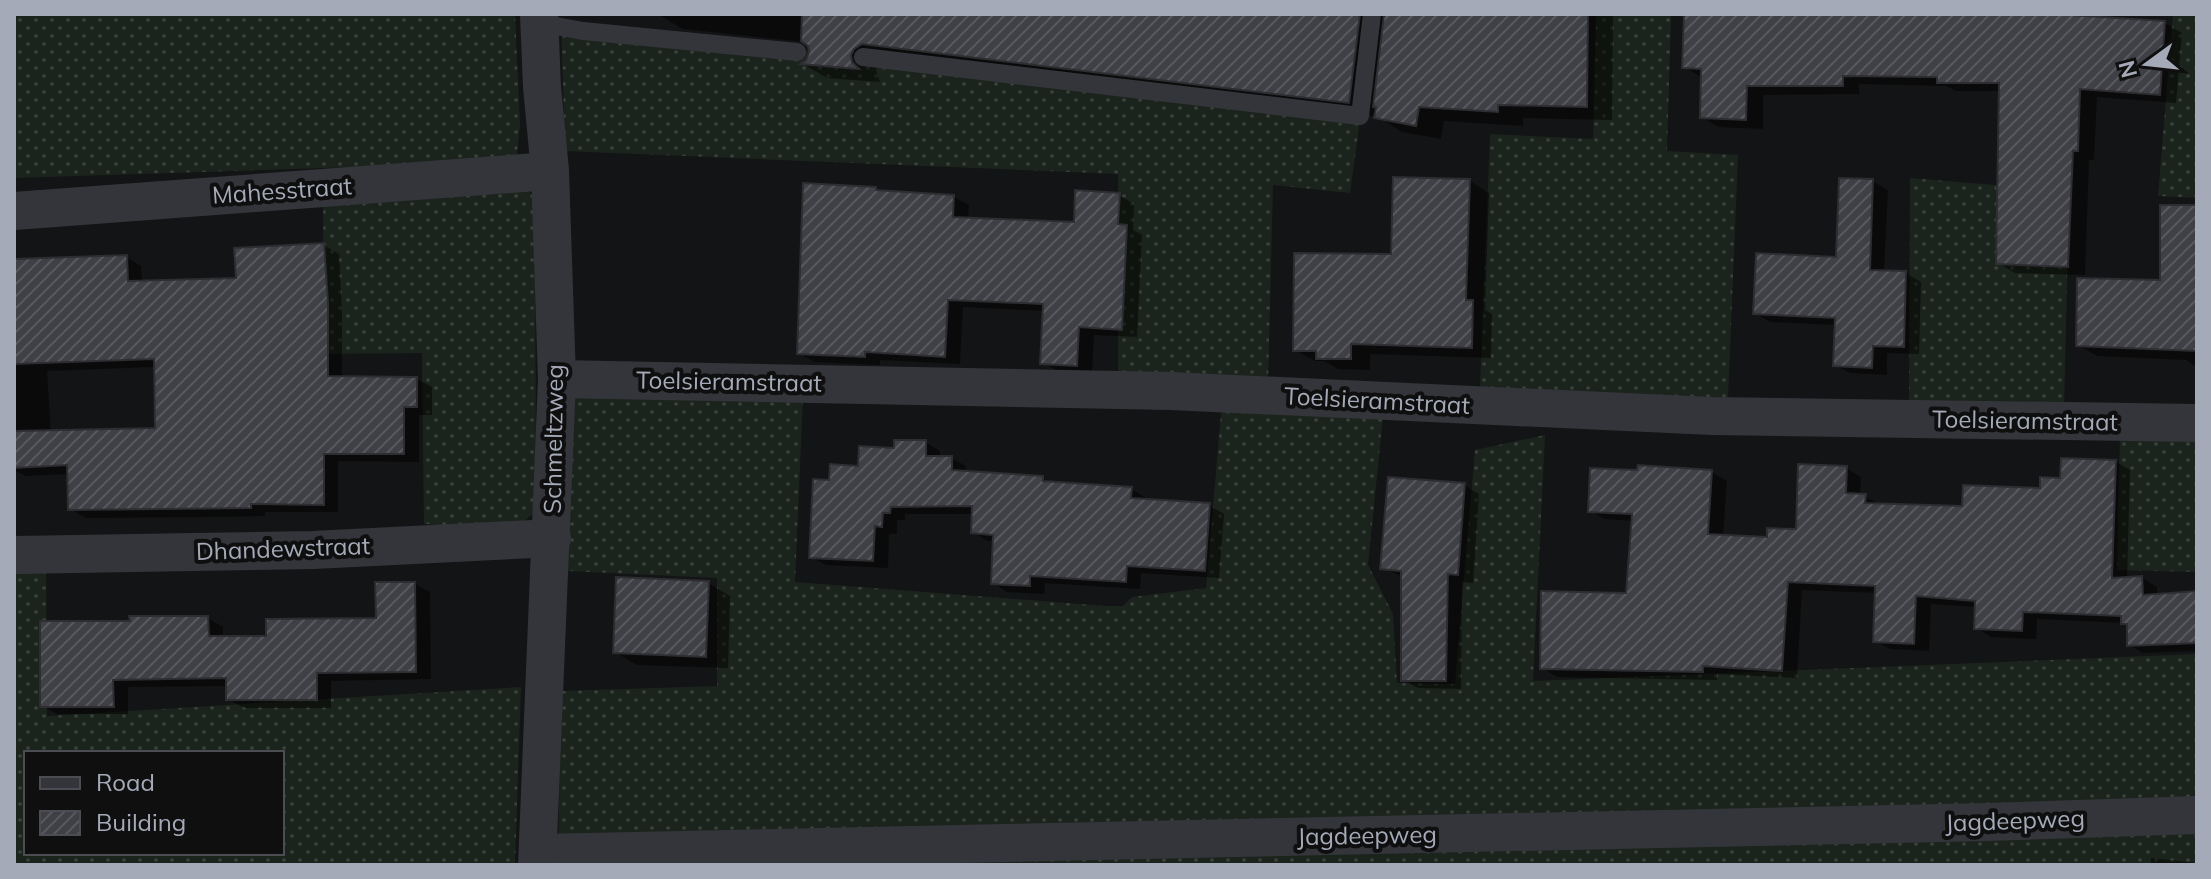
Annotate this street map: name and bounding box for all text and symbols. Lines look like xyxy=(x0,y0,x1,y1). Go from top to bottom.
north arrow xyxy=(2107,24,2187,104)
text: N xyxy=(2112,58,2143,81)
street label: Mahesstraat xyxy=(211,170,353,210)
street label: Schmeltzweg xyxy=(537,364,569,514)
street label: Toelsieramstraat xyxy=(636,364,822,398)
street label: Toelsieramstraat xyxy=(1283,380,1471,420)
street label: Toelsieramstraat xyxy=(1932,403,2118,437)
street label: Dhandewstraat xyxy=(195,530,371,566)
legend xyxy=(24,751,284,855)
text: Road xyxy=(96,767,155,797)
street label: Jagdeepweg xyxy=(1945,803,2085,837)
text: Building xyxy=(96,807,186,837)
street label: Jagdeepweg xyxy=(1297,819,1437,851)

